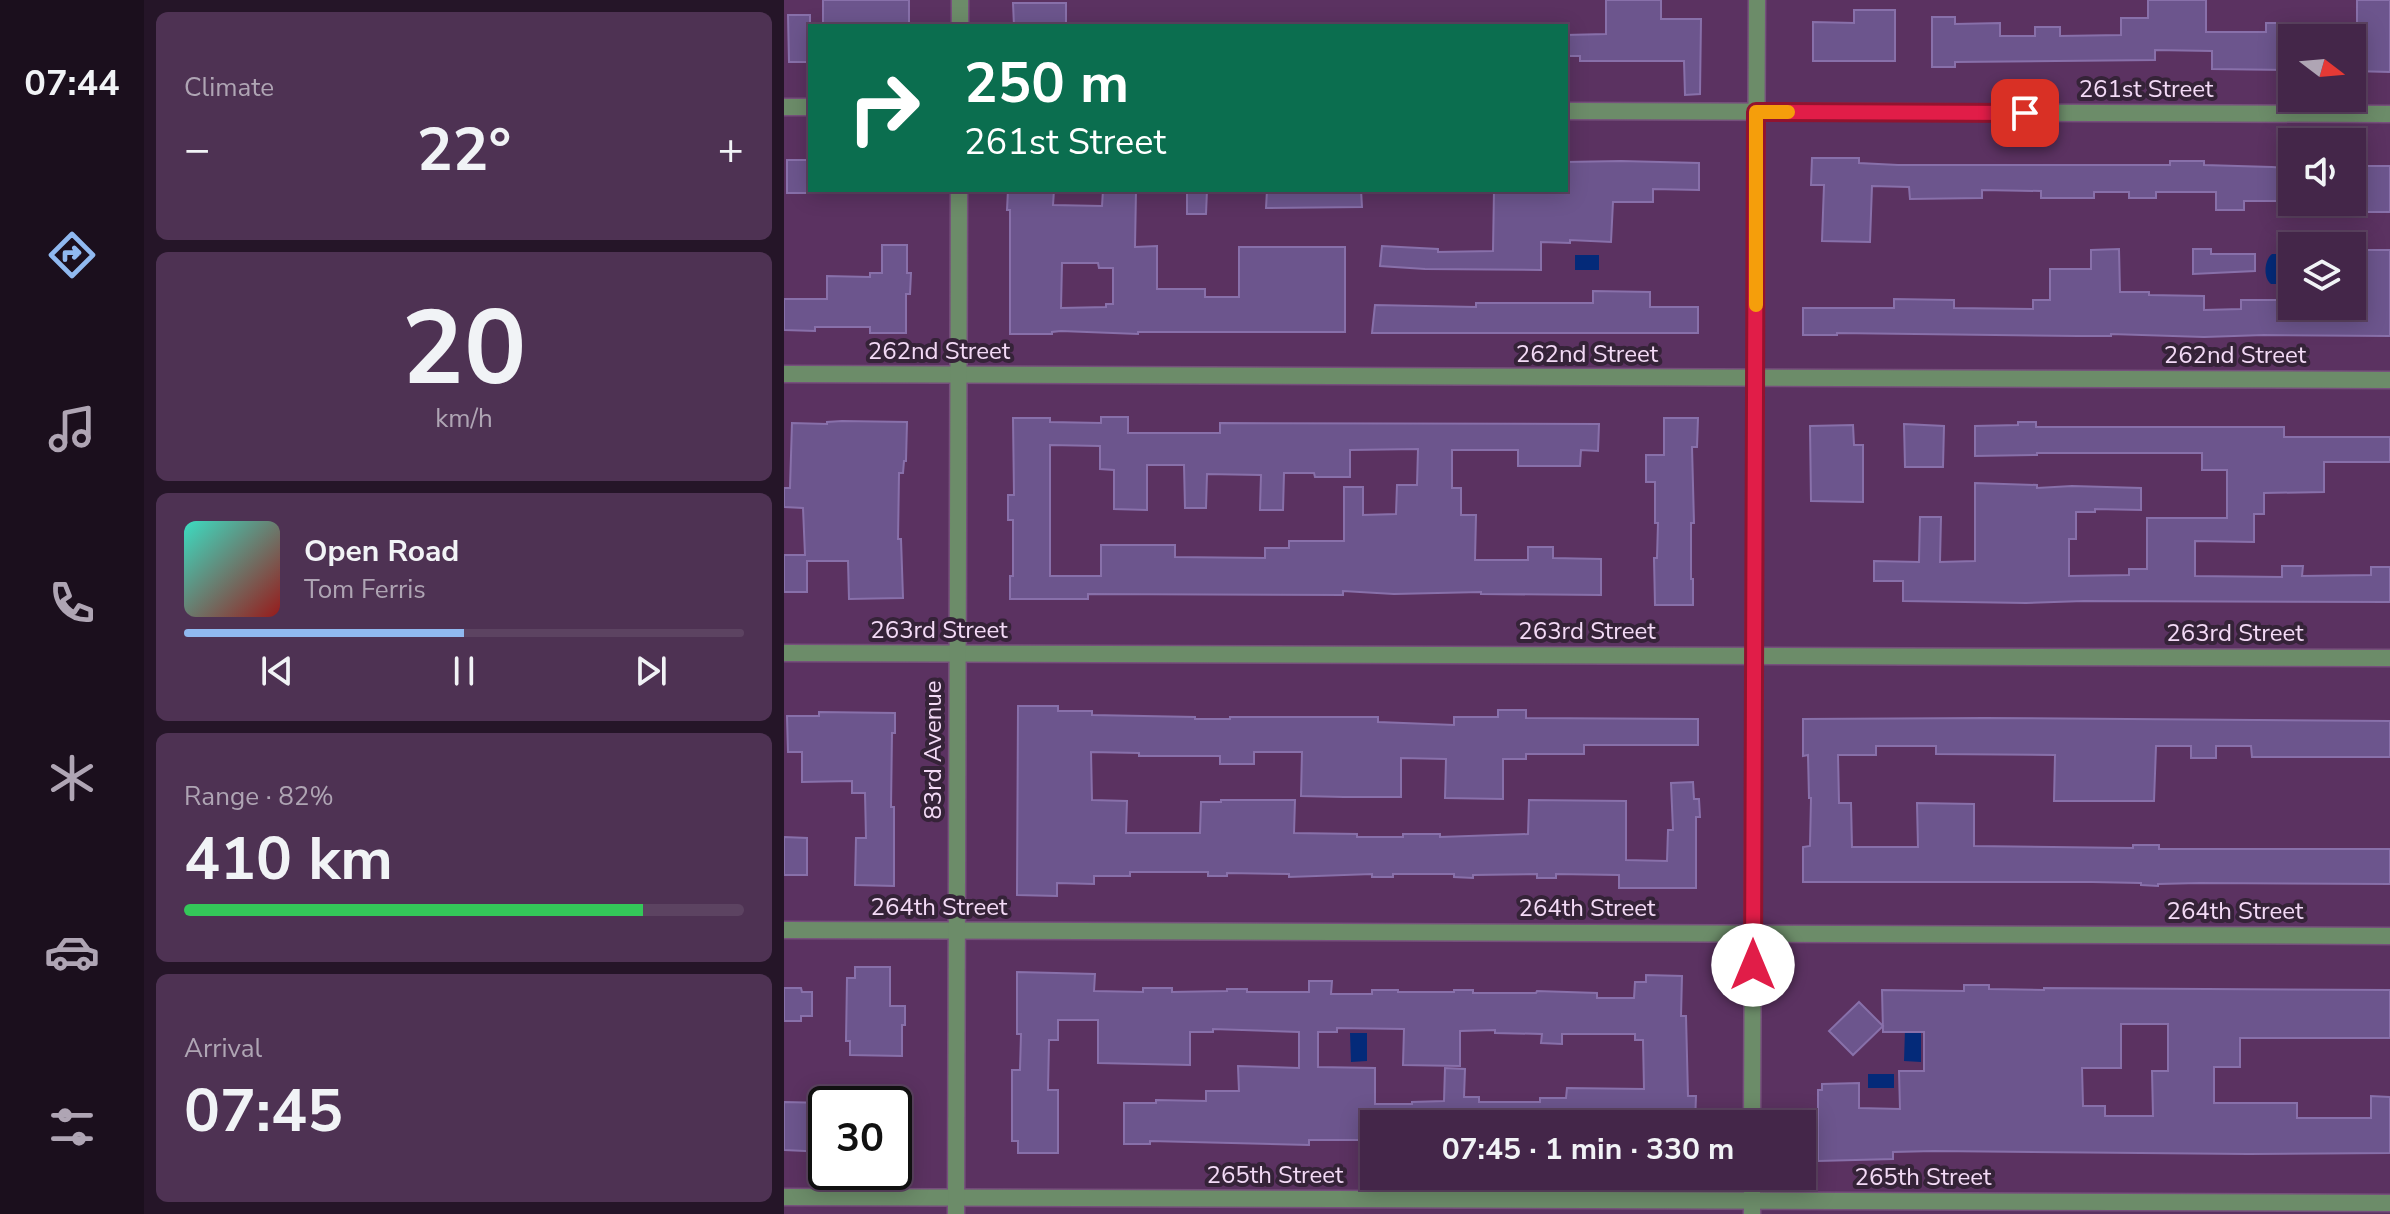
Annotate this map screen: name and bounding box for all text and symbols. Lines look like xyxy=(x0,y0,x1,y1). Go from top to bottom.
north arrow xyxy=(2278,24,2366,112)
map controls xyxy=(2278,24,2366,320)
text: 250 m xyxy=(964,45,1129,122)
icon: right xyxy=(832,56,936,160)
text: 07:44 xyxy=(24,59,120,108)
text: Climate xyxy=(184,70,274,105)
street label: 261st Street xyxy=(2079,73,2214,105)
pin xyxy=(1991,79,2059,147)
icon: arrive xyxy=(2003,91,2047,135)
text: 22° xyxy=(417,109,511,191)
text: 261st Street xyxy=(964,118,1166,167)
text: − xyxy=(184,120,210,180)
text: + xyxy=(718,120,744,180)
button: sound xyxy=(2278,128,2366,216)
icon: directions xyxy=(44,227,100,283)
button: layers xyxy=(2278,232,2366,320)
text: 20 xyxy=(402,278,526,420)
street label: 262nd Street xyxy=(868,335,1011,367)
street label: 262nd Street xyxy=(1516,338,1659,370)
street label: 262nd Street xyxy=(2164,339,2307,371)
icon: music xyxy=(44,401,100,457)
text: km/h xyxy=(435,401,493,436)
text: Open Road xyxy=(304,531,459,572)
text: Tom Ferris xyxy=(304,572,426,607)
icon: phone xyxy=(44,575,100,631)
street label: 263rd Street xyxy=(870,614,1008,646)
street label: 263rd Street xyxy=(1518,615,1656,647)
street label: 263rd Street xyxy=(2166,617,2304,649)
icon: previous xyxy=(255,649,299,693)
icon: pause xyxy=(442,649,486,693)
icon: next xyxy=(629,649,673,693)
street label: 83rd Avenue xyxy=(917,680,949,820)
icon: climate xyxy=(44,750,100,806)
text: Range · 82% xyxy=(184,779,334,814)
text: 410 km xyxy=(184,818,393,900)
street label: 264th Street xyxy=(871,891,1008,923)
street label: 264th Street xyxy=(1519,892,1656,924)
street label: 264th Street xyxy=(2167,895,2304,927)
position arrow xyxy=(1711,923,1795,1007)
icon: car xyxy=(44,924,100,980)
text: Arrival xyxy=(184,1031,262,1066)
text: 07:45 xyxy=(184,1070,343,1152)
speed limit sign: 30 xyxy=(808,1086,912,1190)
icon: filters xyxy=(44,1099,100,1155)
text: 07:45 · 1 min · 330 m xyxy=(1442,1129,1734,1170)
street label: 265th Street xyxy=(1207,1159,1344,1191)
street label: 265th Street xyxy=(1855,1161,1992,1193)

